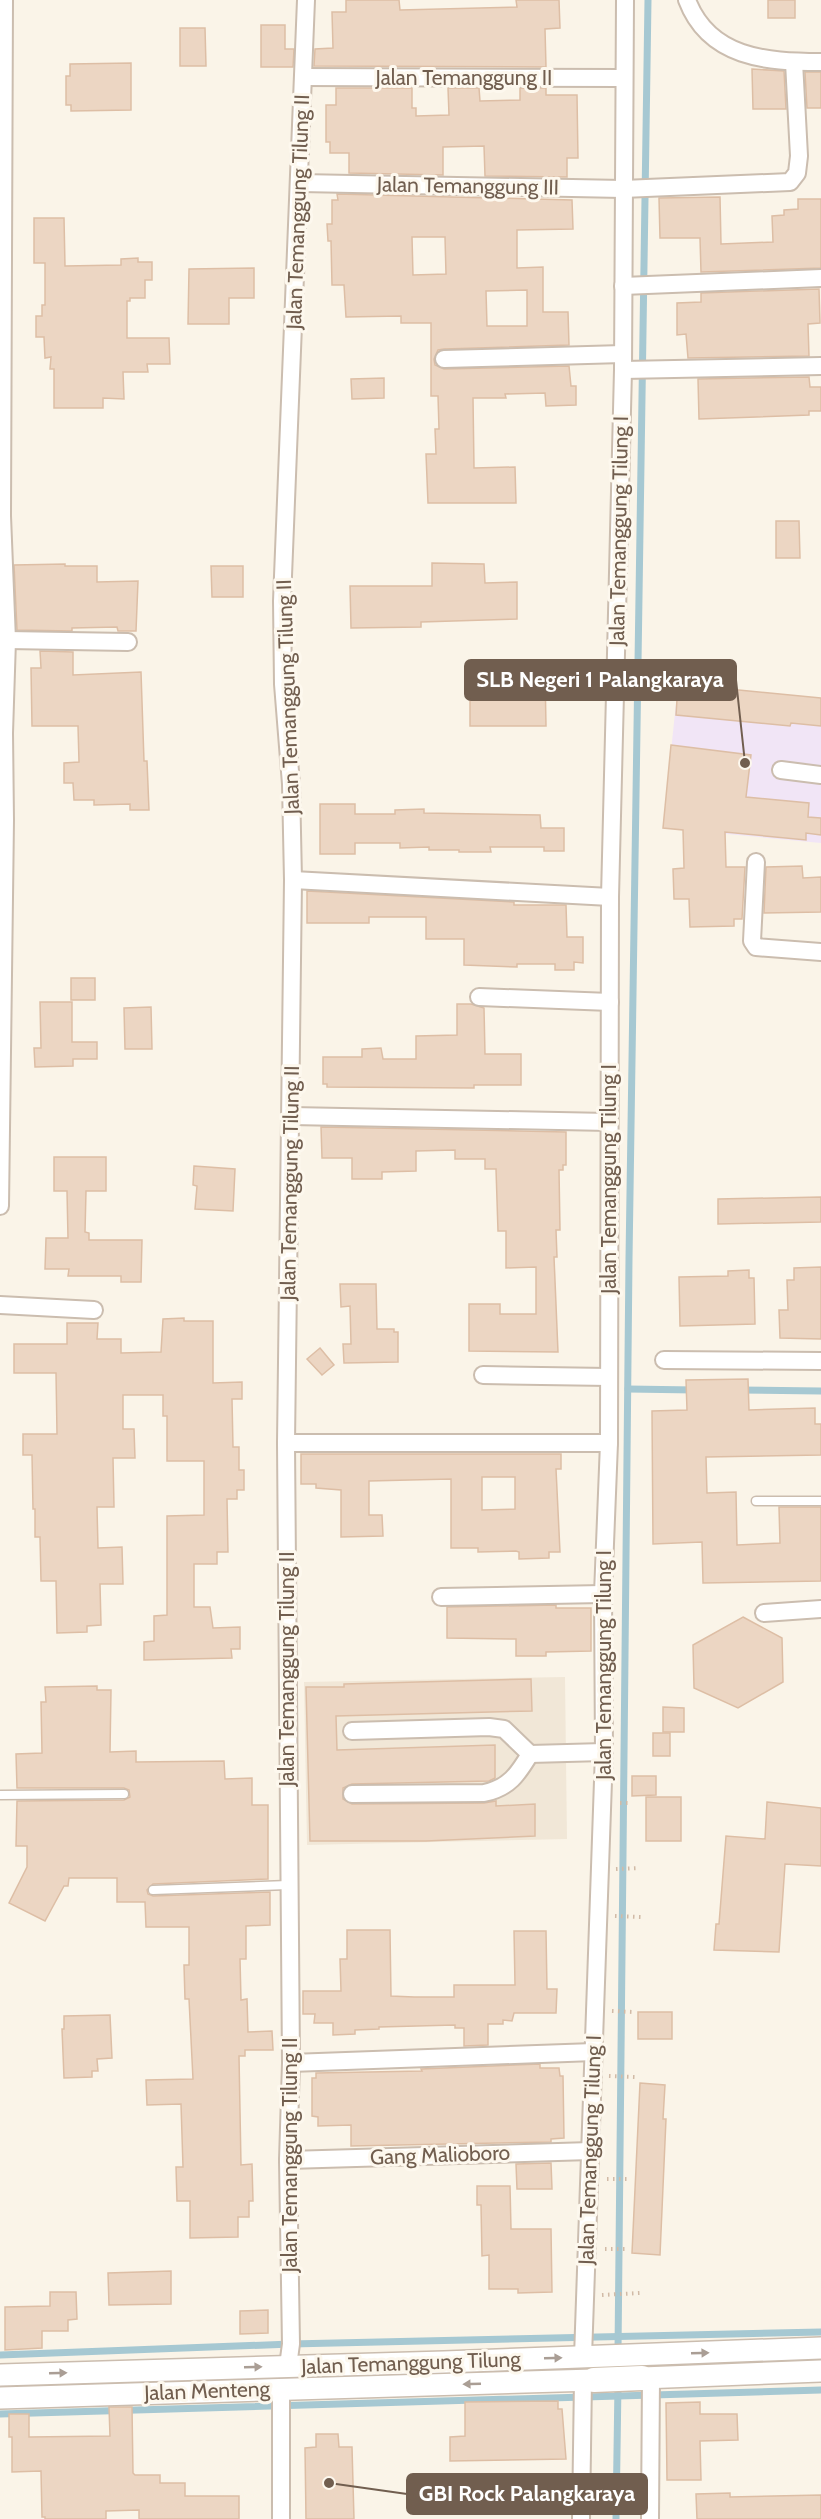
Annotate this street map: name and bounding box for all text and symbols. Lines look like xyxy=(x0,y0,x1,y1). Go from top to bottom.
street label: Jalan Temanggung II xyxy=(375,65,552,90)
street label: Jalan Temanggung Tilung II xyxy=(281,94,314,331)
street label: Jalan Temanggung III xyxy=(376,171,559,200)
street label: Jalan Temanggung Tilung I xyxy=(604,416,633,647)
street label: Jalan Temanggung Tilung II xyxy=(271,579,304,816)
callout: SLB Negeri 1 Palangkaraya xyxy=(465,660,736,700)
text: SLB Negeri 1 Palangkaraya xyxy=(476,666,724,693)
street label: Jalan Temanggung Tilung I xyxy=(596,1064,621,1295)
street label: Jalan Temanggung Tilung II xyxy=(275,1065,304,1302)
street label: Jalan Temanggung Tilung I xyxy=(591,1550,616,1781)
street label: Jalan Temanggung Tilung II xyxy=(274,1551,299,1788)
street label: Jalan Temanggung Tilung I xyxy=(573,2035,606,2266)
street label: Jalan Temanggung Tilung II xyxy=(277,2037,302,2274)
street label: Gang Malioboro xyxy=(369,2140,510,2169)
street label: Jalan Temanggung Tilung xyxy=(300,2346,522,2379)
one-way arrow xyxy=(690,2348,709,2358)
one-way arrow xyxy=(544,2353,563,2363)
one-way arrow xyxy=(244,2363,263,2372)
one-way arrow xyxy=(49,2369,68,2378)
street label: Jalan Menteng xyxy=(143,2376,271,2405)
one-way arrow xyxy=(463,2379,482,2388)
callout: GBI Rock Palangkaraya xyxy=(407,2474,647,2514)
text: GBI Rock Palangkaraya xyxy=(419,2480,635,2507)

